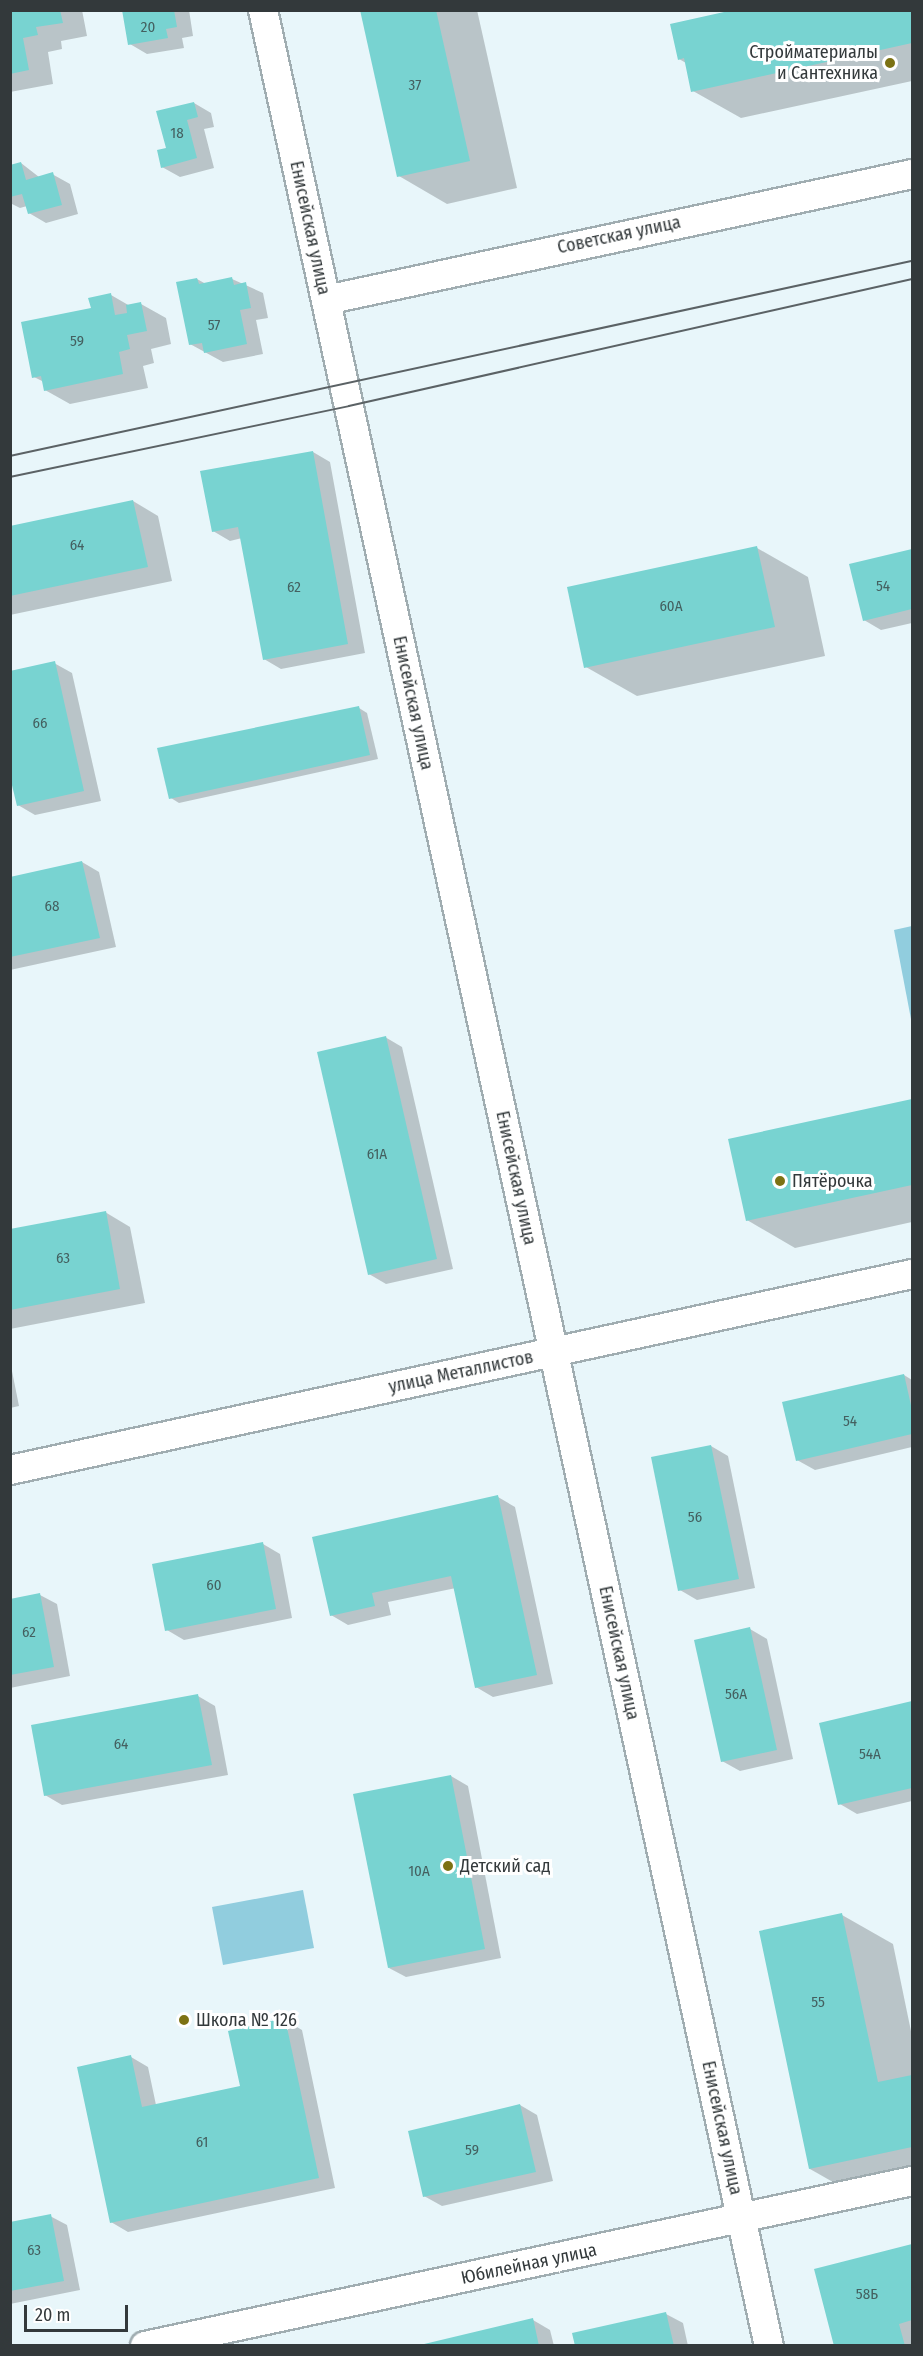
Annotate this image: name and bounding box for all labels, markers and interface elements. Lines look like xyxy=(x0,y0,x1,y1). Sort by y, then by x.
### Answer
house number: 20 xyxy=(141,19,155,37)
place label: Стройматериалы и Сантехника xyxy=(749,42,878,84)
marker: Стройматериалы и Сантехника xyxy=(883,56,897,70)
house number: 37 xyxy=(409,77,421,95)
house number: 18 xyxy=(170,125,184,143)
street label: Енисейская улица xyxy=(285,159,335,297)
street label: Советская улица xyxy=(555,211,683,259)
house number: 57 xyxy=(208,317,220,335)
house number: 59 xyxy=(70,333,84,351)
house number: 64 xyxy=(70,537,84,555)
house number: 54 xyxy=(876,578,890,596)
house number: 62 xyxy=(287,579,301,597)
house number: 60А xyxy=(659,598,683,616)
street label: Енисейская улица xyxy=(388,634,438,772)
house number: 66 xyxy=(33,715,47,733)
house number: 68 xyxy=(45,898,59,916)
street label: Енисейская улица xyxy=(491,1109,541,1247)
house number: 61А xyxy=(367,1146,387,1164)
place label: Пятёрочка xyxy=(792,1170,872,1192)
marker: Пятёрочка xyxy=(773,1174,787,1188)
house number: 63 xyxy=(56,1250,70,1268)
street label: улица Металлистов xyxy=(387,1346,535,1398)
house number: 54 xyxy=(843,1413,857,1431)
house number: 56 xyxy=(688,1509,702,1527)
house number: 60 xyxy=(206,1577,222,1595)
street label: Енисейская улица xyxy=(594,1584,644,1722)
house number: 62 xyxy=(22,1624,36,1642)
house number: 56А xyxy=(725,1686,747,1704)
house number: 64 xyxy=(114,1736,128,1754)
house number: 54А xyxy=(859,1746,881,1764)
place label: Детский сад xyxy=(460,1855,550,1877)
marker: Детский сад xyxy=(441,1859,455,1873)
house number: 10А xyxy=(408,1863,430,1881)
house number: 55 xyxy=(811,1994,825,2012)
place label: Школа № 126 xyxy=(196,2009,297,2031)
marker: Школа № 126 xyxy=(177,2013,191,2027)
street label: Енисейская улица xyxy=(697,2059,747,2197)
house number: 61 xyxy=(196,2134,208,2152)
house number: 59 xyxy=(465,2142,479,2160)
street label: Юбилейная улица xyxy=(459,2239,599,2289)
house number: 63 xyxy=(27,2242,41,2260)
house number: 58Б xyxy=(856,2286,878,2304)
scale bar xyxy=(27,2293,130,2331)
text: 20 m xyxy=(35,2304,70,2326)

